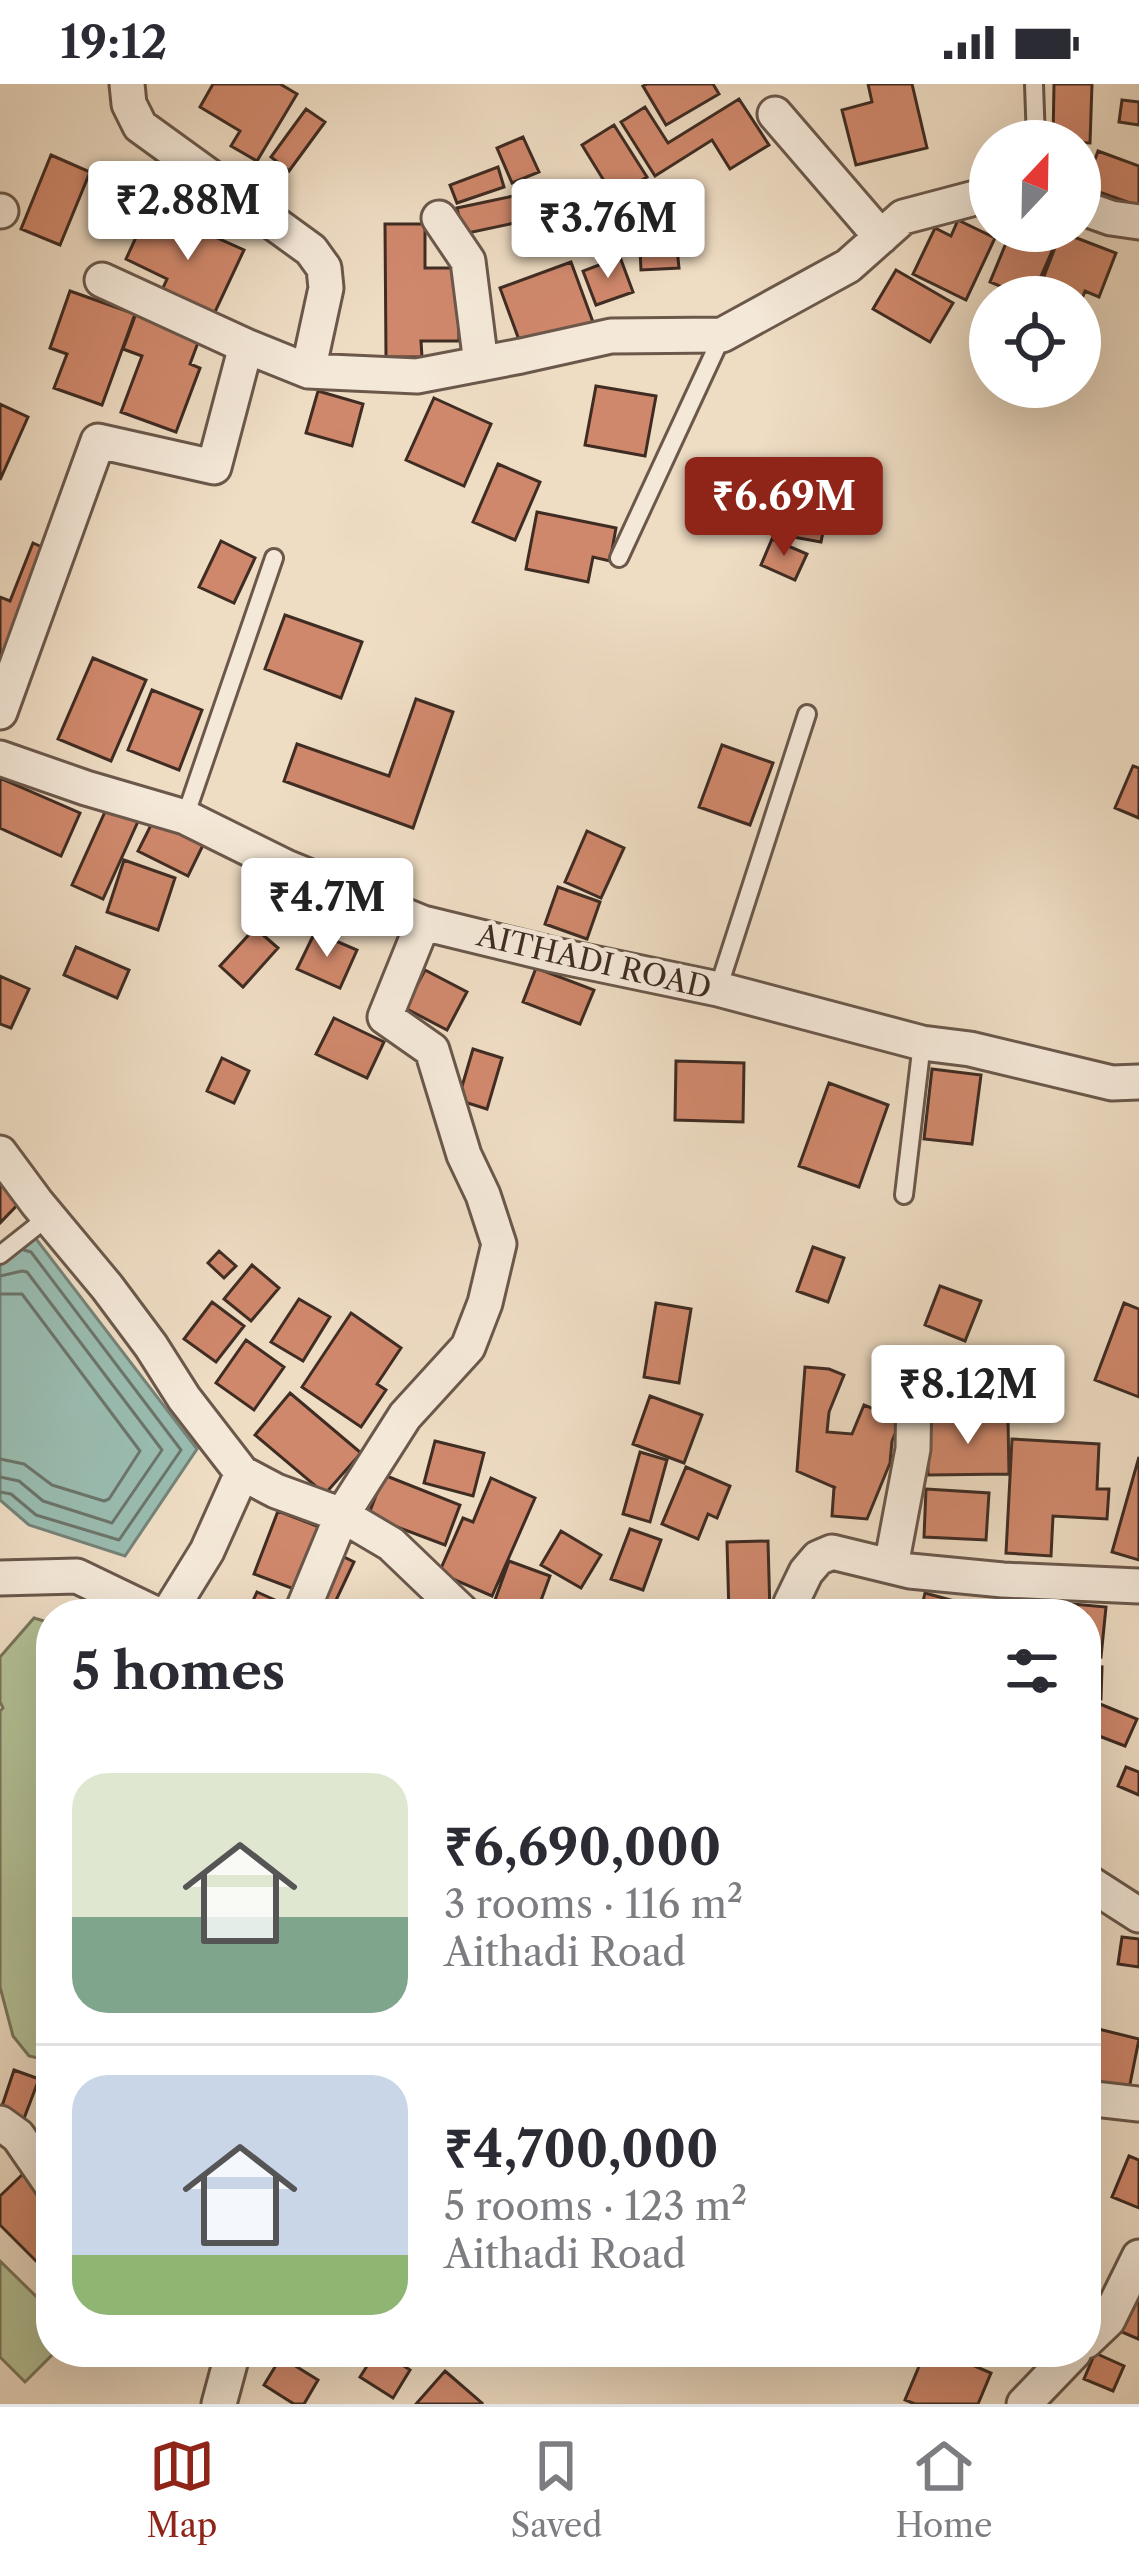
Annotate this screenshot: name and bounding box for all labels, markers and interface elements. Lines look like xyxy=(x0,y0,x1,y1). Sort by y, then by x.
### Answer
text: 19:12 xyxy=(60,14,167,70)
north arrow xyxy=(969,120,1101,252)
map controls xyxy=(969,120,1101,408)
pin: ₹2.88M xyxy=(90,161,286,263)
text: ₹2.88M xyxy=(115,176,261,224)
pin: ₹3.76M xyxy=(510,179,706,281)
text: ₹3.76M xyxy=(539,194,677,242)
button: locate xyxy=(969,276,1101,408)
pin: ₹6.69M xyxy=(686,457,882,559)
text: ₹6.69M xyxy=(712,472,856,520)
pin: ₹4.7M xyxy=(243,858,411,960)
text: ₹4.7M xyxy=(268,873,386,921)
street label: AITHADI ROAD xyxy=(472,916,715,1006)
pin: ₹8.12M xyxy=(870,1345,1066,1447)
text: ₹8.12M xyxy=(898,1360,1038,1408)
icon: filters xyxy=(999,1638,1065,1704)
text: 5 homes xyxy=(72,1640,285,1702)
text: ₹6,690,000 xyxy=(444,1816,721,1878)
icon: home xyxy=(168,1821,312,1965)
text: 3 rooms · 116 m² xyxy=(444,1880,743,1928)
text: Aithadi Road xyxy=(444,1928,686,1976)
text: ₹4,700,000 xyxy=(444,2118,719,2180)
icon: home xyxy=(168,2123,312,2267)
text: 5 rooms · 123 m² xyxy=(444,2182,747,2230)
text: Aithadi Road xyxy=(444,2230,686,2278)
tab: Map xyxy=(147,2433,217,2546)
tab: Saved xyxy=(511,2433,602,2546)
tab: Home xyxy=(895,2433,992,2546)

